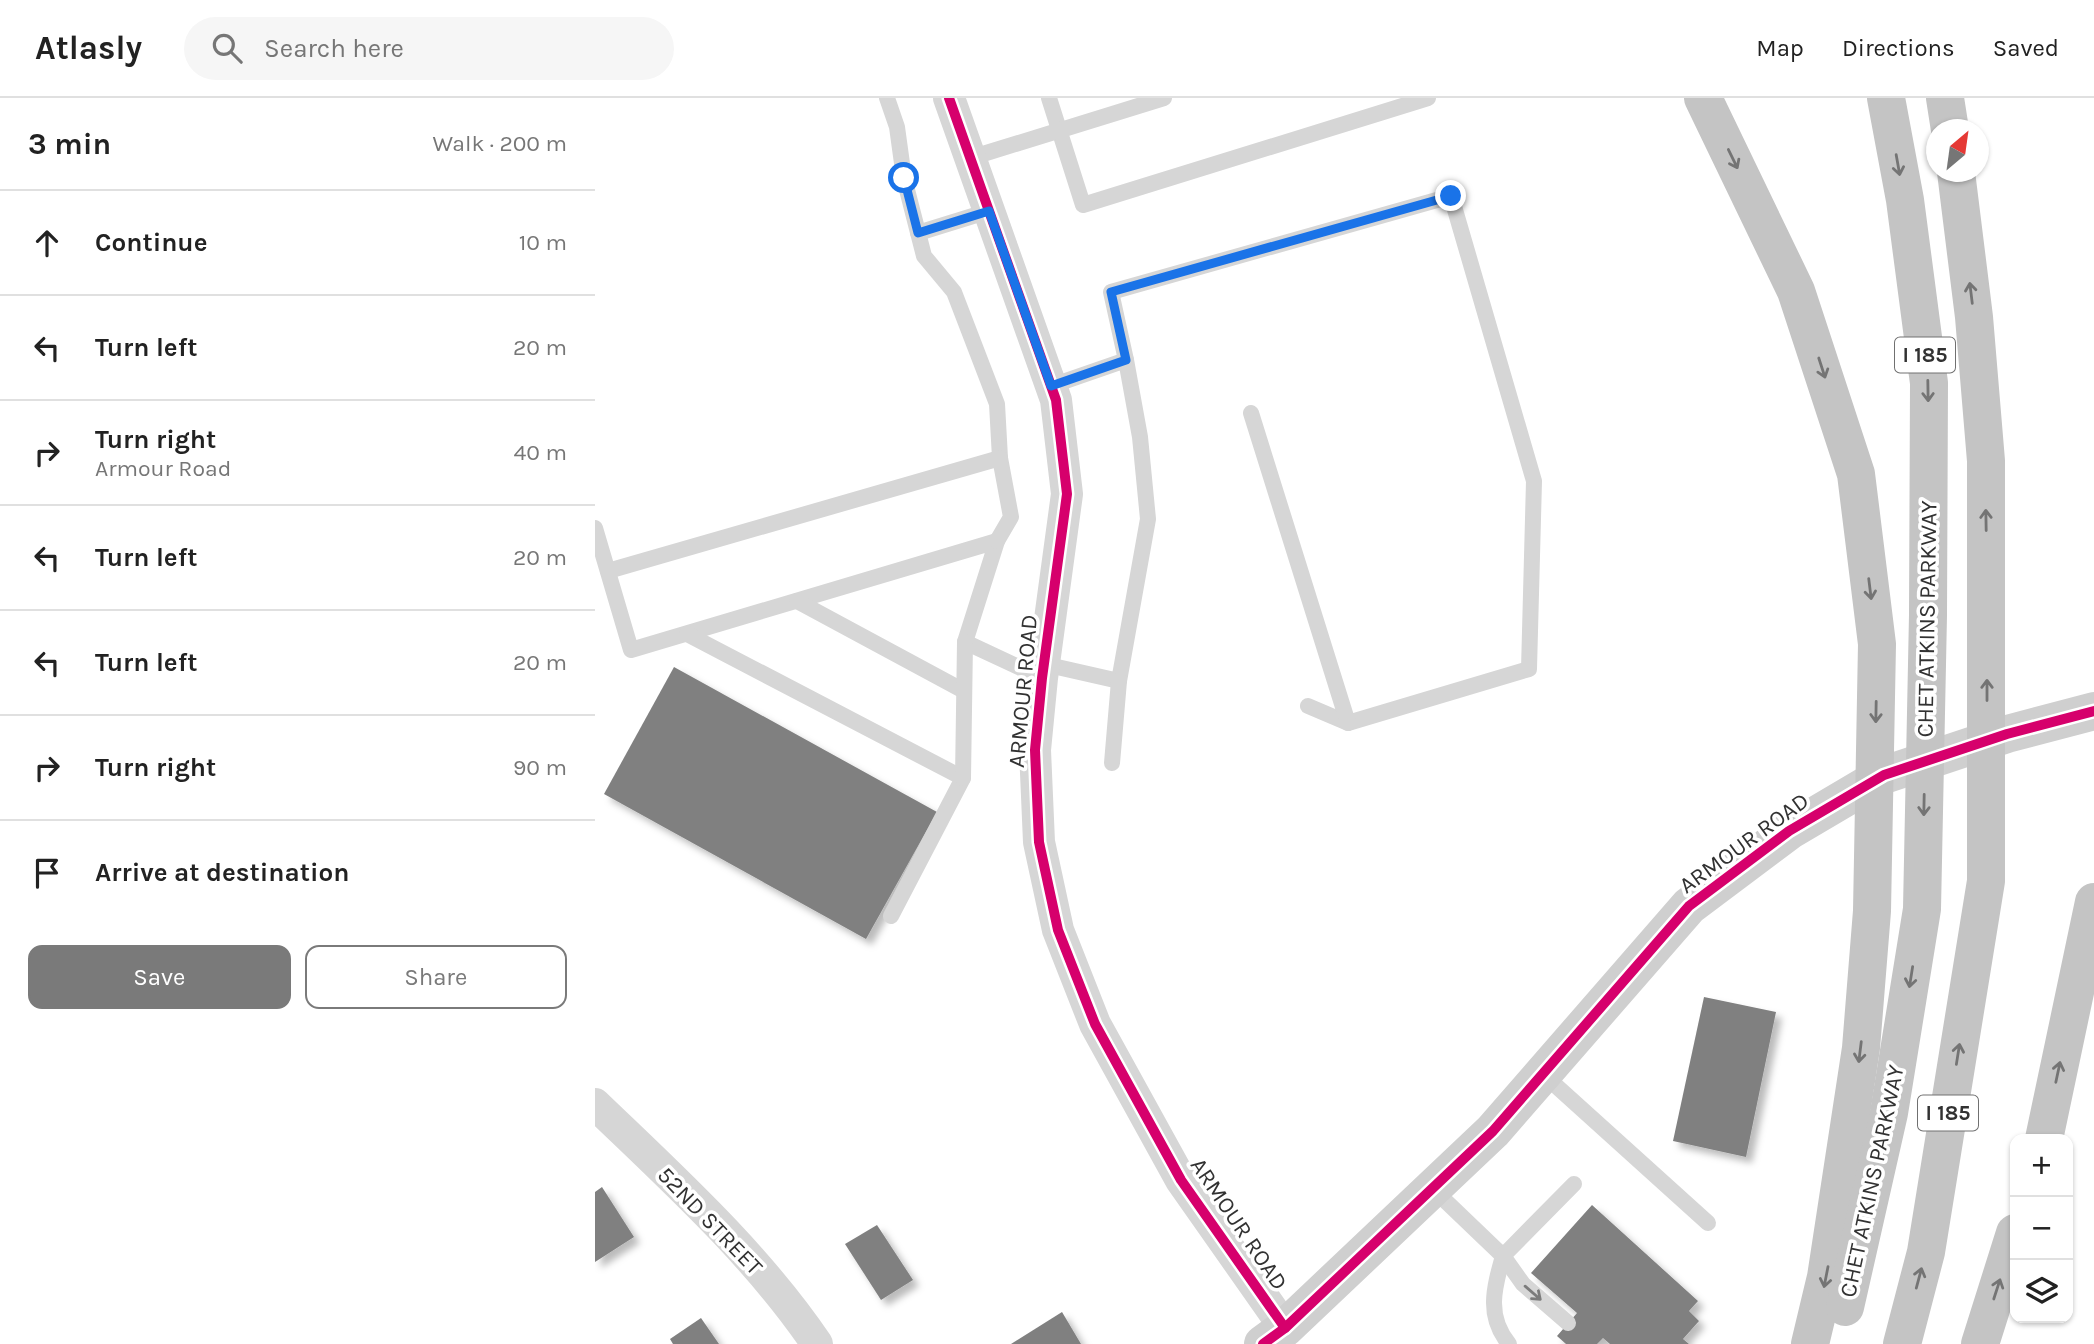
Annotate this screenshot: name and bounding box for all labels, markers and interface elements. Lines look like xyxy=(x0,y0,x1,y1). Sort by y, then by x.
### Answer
search box xyxy=(184,17,674,80)
text: Atlasly xyxy=(35,29,142,67)
icon: search xyxy=(208,29,246,67)
text: Search here xyxy=(264,33,404,64)
text: Map xyxy=(1756,34,1804,62)
text: Directions xyxy=(1842,34,1955,62)
text: Saved xyxy=(1993,34,2059,62)
north arrow xyxy=(1926,119,1989,182)
text: 3 min xyxy=(28,126,111,162)
text: Walk · 200 m xyxy=(432,130,567,157)
one-way arrow xyxy=(1726,148,1740,169)
one-way arrow xyxy=(1892,153,1906,176)
route start xyxy=(888,162,919,193)
route end xyxy=(1435,180,1466,211)
icon: ahead xyxy=(28,224,66,262)
text: Continue xyxy=(95,227,207,258)
text: 10 m xyxy=(519,229,567,256)
one-way arrow xyxy=(1964,282,1977,305)
icon: left xyxy=(28,329,66,367)
text: Turn left xyxy=(95,332,197,363)
text: 20 m xyxy=(513,334,567,361)
road number: I 185 xyxy=(1895,338,1955,372)
one-way arrow xyxy=(1816,357,1829,379)
one-way arrow xyxy=(1921,379,1935,402)
text: Turn right xyxy=(95,424,216,455)
icon: right xyxy=(28,434,66,472)
text: 40 m xyxy=(514,439,567,466)
text: Armour Road xyxy=(95,455,231,482)
street label: CHET ATKINS PARKWAY xyxy=(1911,500,1943,738)
one-way arrow xyxy=(1979,509,1993,532)
icon: left xyxy=(28,539,66,577)
text: Turn left xyxy=(95,542,197,573)
text: 20 m xyxy=(513,544,567,571)
one-way arrow xyxy=(1864,578,1877,600)
street label: ARMOUR ROAD xyxy=(1003,613,1043,769)
icon: left xyxy=(28,644,66,682)
text: Turn left xyxy=(95,647,197,678)
text: 20 m xyxy=(513,649,567,676)
one-way arrow xyxy=(1980,679,1994,702)
one-way arrow xyxy=(1869,700,1883,723)
icon: right xyxy=(28,749,66,787)
text: Turn right xyxy=(95,752,216,783)
text: 90 m xyxy=(513,754,567,781)
street label: ARMOUR ROAD xyxy=(1674,787,1814,899)
one-way arrow xyxy=(1917,794,1931,817)
icon: arrive xyxy=(28,854,66,892)
text: Arrive at destination xyxy=(95,857,349,888)
button: Save xyxy=(28,945,291,1009)
button: Share xyxy=(305,945,567,1009)
one-way arrow xyxy=(1904,965,1917,988)
one-way arrow xyxy=(1853,1040,1866,1063)
one-way arrow xyxy=(1952,1043,1965,1066)
one-way arrow xyxy=(2052,1061,2066,1084)
street label: CHET ATKINS PARKWAY xyxy=(1834,1062,1910,1300)
road number: I 185 xyxy=(1918,1096,1978,1130)
map controls xyxy=(2010,1134,2073,1323)
button: + xyxy=(2010,1134,2073,1197)
street label: ARMOUR ROAD xyxy=(1185,1153,1293,1295)
street label: 52ND STREET xyxy=(652,1161,769,1281)
button: − xyxy=(2010,1197,2073,1260)
button: layers xyxy=(2010,1260,2073,1323)
one-way arrow xyxy=(1818,1265,1832,1288)
one-way arrow xyxy=(1913,1267,1926,1290)
one-way arrow xyxy=(1992,1278,2005,1300)
one-way arrow xyxy=(1523,1285,1541,1301)

